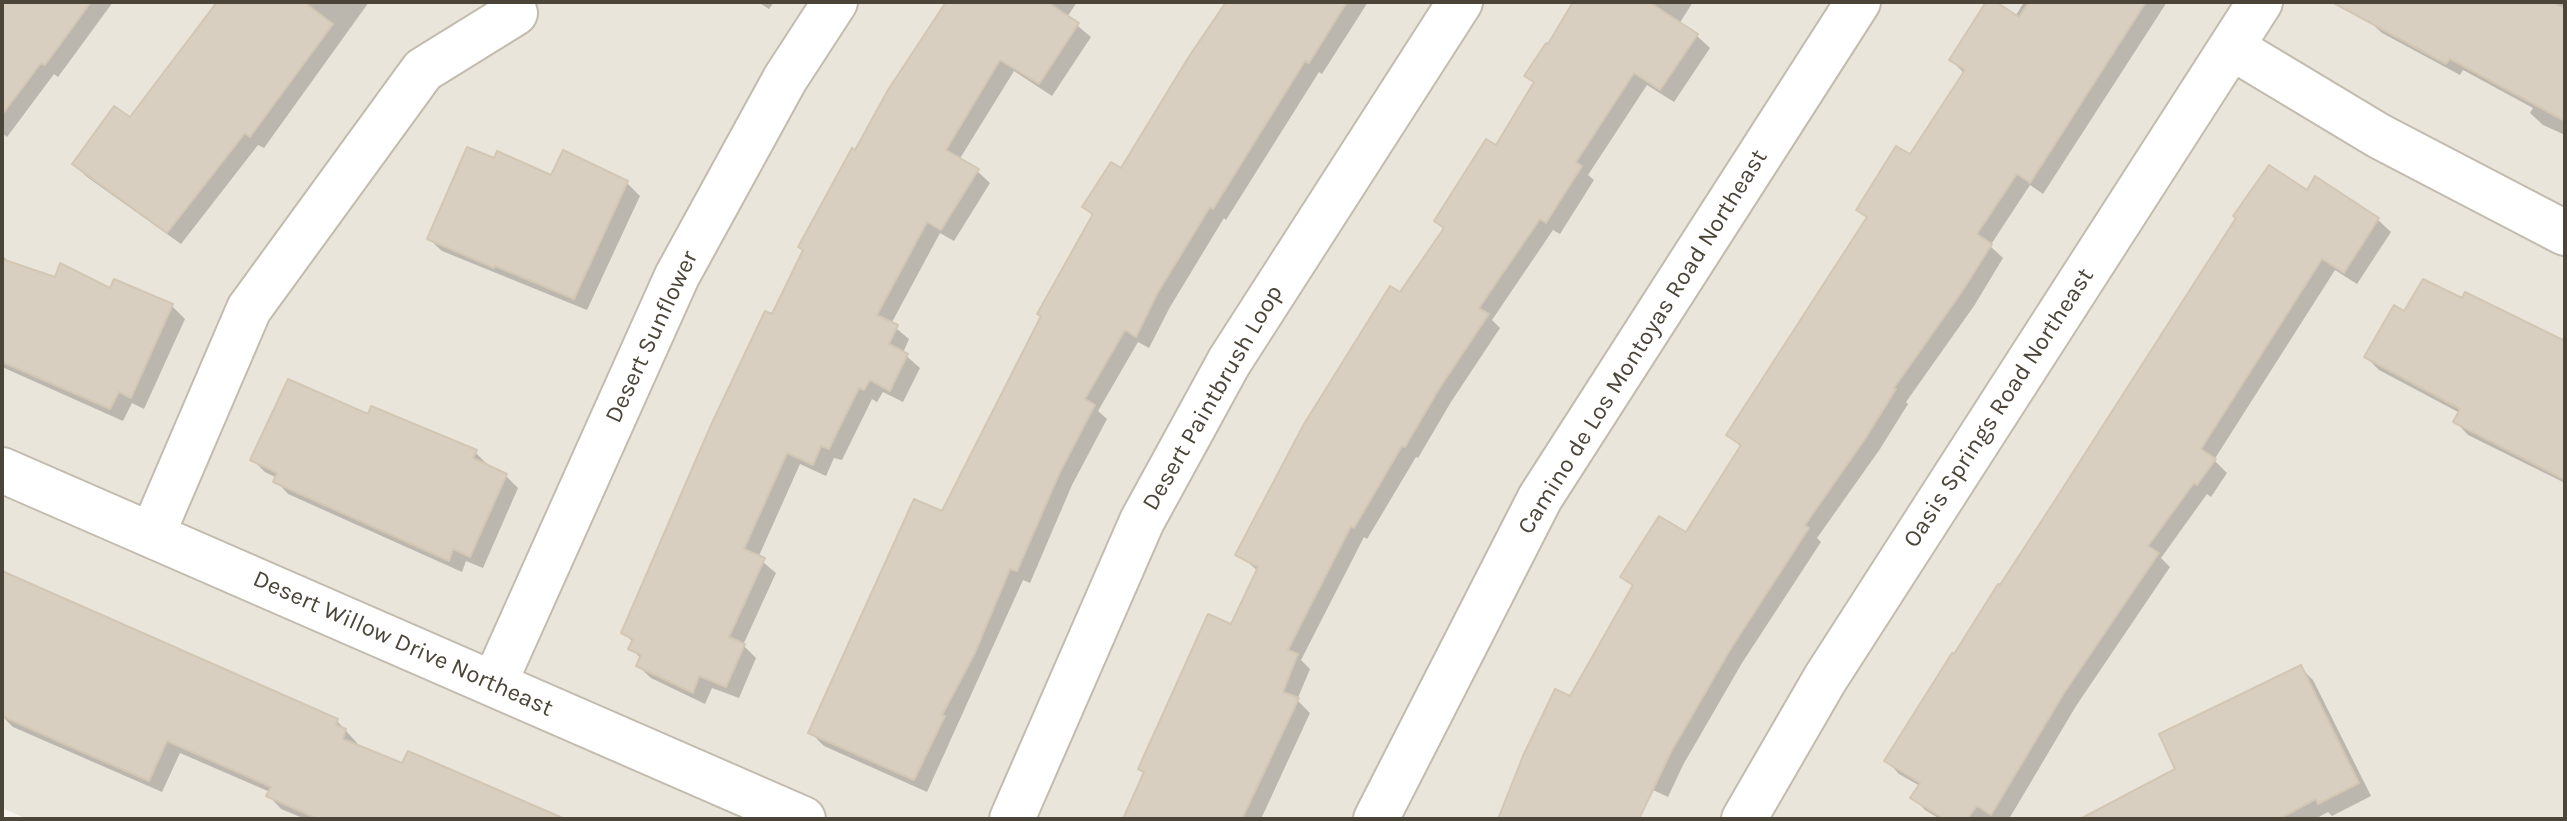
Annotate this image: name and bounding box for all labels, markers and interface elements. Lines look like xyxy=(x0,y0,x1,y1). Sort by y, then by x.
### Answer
street label: Camino de Los Montoyas Road Northeast xyxy=(1512,144,1774,540)
street label: Desert Sunflower xyxy=(600,246,704,428)
street label: Oasis Springs Road Northeast xyxy=(1898,263,2100,553)
street label: Desert Paintbrush Loop xyxy=(1137,280,1289,516)
street label: Desert Willow Drive Northeast xyxy=(249,565,557,723)

